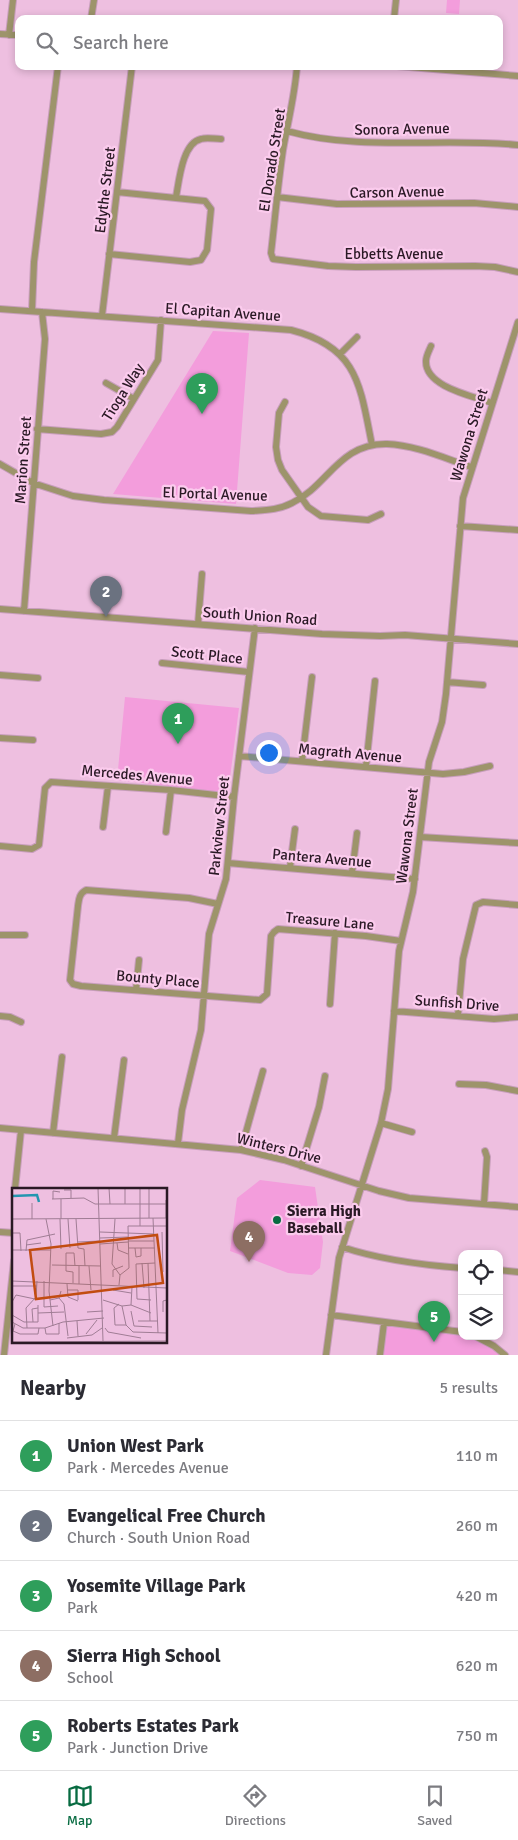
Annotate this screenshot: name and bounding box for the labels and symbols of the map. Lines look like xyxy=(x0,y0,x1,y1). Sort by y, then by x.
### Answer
street label: El Dorado Street xyxy=(255,107,289,213)
street label: Sonora Avenue xyxy=(354,119,450,139)
street label: Edythe Street xyxy=(91,146,119,234)
street label: Carson Avenue xyxy=(349,182,445,202)
street label: Ebbetts Avenue xyxy=(344,245,444,263)
street label: El Capitan Avenue xyxy=(165,299,281,325)
street label: Tioga Way xyxy=(98,360,148,424)
pin: 3 xyxy=(186,373,218,414)
street label: Wawona Street xyxy=(446,386,492,484)
street label: Marion Street xyxy=(11,416,35,504)
street label: El Portal Avenue xyxy=(162,483,268,505)
pin: 2 xyxy=(90,576,122,617)
street label: South Union Road xyxy=(202,603,318,629)
street label: Scott Place xyxy=(170,642,244,668)
pin: 1 xyxy=(162,703,194,744)
street label: Magrath Avenue xyxy=(297,739,403,767)
your location xyxy=(256,740,282,766)
street label: Mercedes Avenue xyxy=(81,761,193,789)
street label: Parkview Street xyxy=(205,775,233,877)
street label: Wawona Street xyxy=(392,787,422,885)
street label: Pantera Avenue xyxy=(271,845,373,871)
street label: Treasure Lane xyxy=(285,908,375,934)
street label: Bounty Place xyxy=(115,966,201,992)
street label: Sunfish Drive xyxy=(414,991,500,1015)
street label: Winters Drive xyxy=(235,1129,323,1167)
inset map xyxy=(12,1188,168,1342)
place label: Sierra High Baseball xyxy=(287,1202,361,1237)
marker: Sierra High Baseball xyxy=(271,1214,283,1226)
pin: 4 xyxy=(233,1221,265,1262)
pin: 5 xyxy=(418,1301,450,1342)

